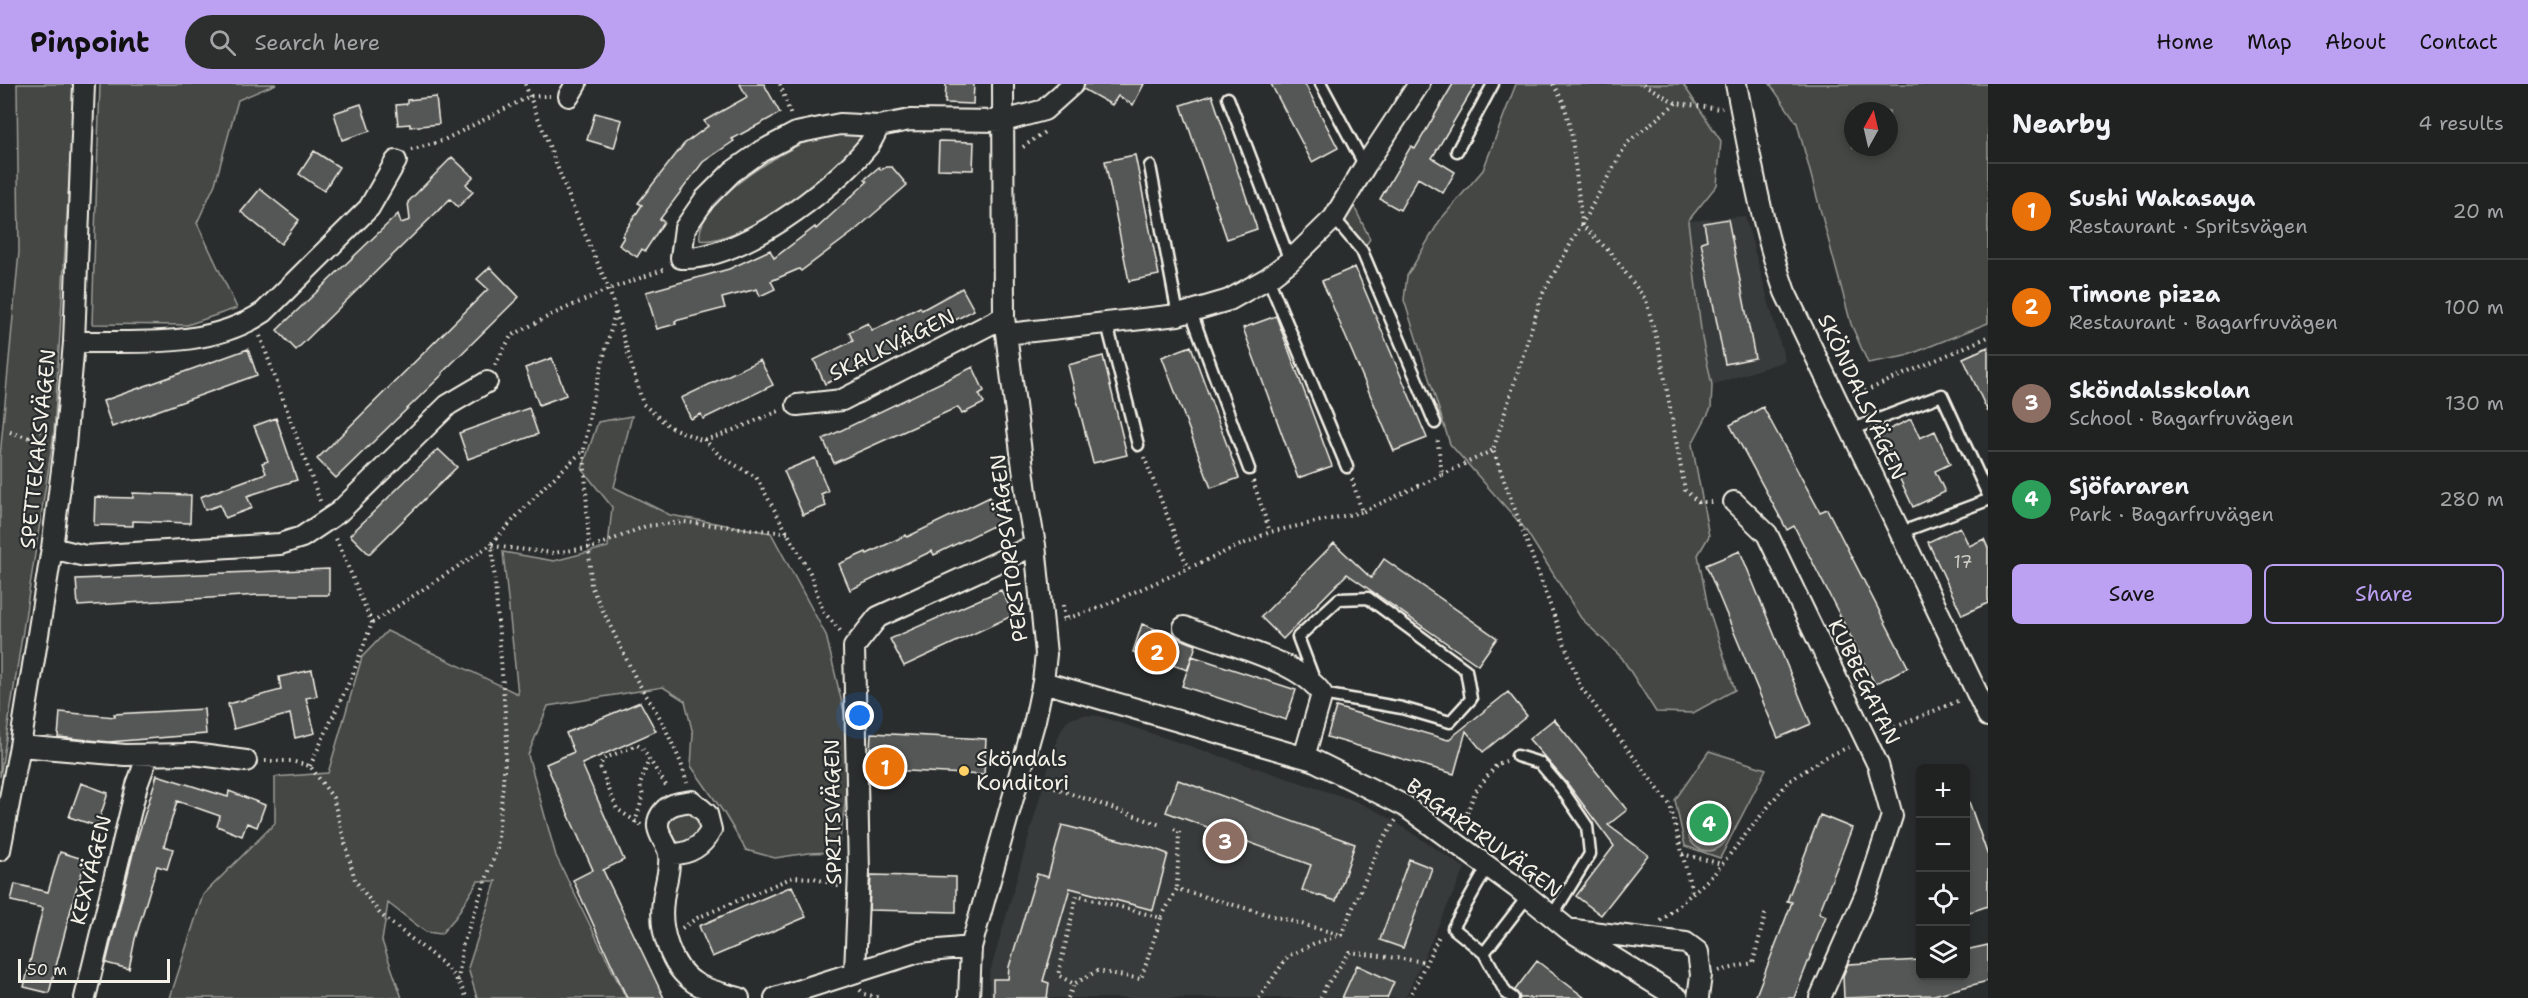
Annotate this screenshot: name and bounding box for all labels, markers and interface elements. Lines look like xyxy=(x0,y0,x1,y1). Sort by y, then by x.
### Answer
search box xyxy=(185,15,605,69)
text: Pinpoint xyxy=(30,23,149,61)
icon: search xyxy=(206,26,239,59)
text: Search here xyxy=(254,28,380,57)
text: Home xyxy=(2156,28,2214,56)
text: Map xyxy=(2247,28,2292,56)
text: About xyxy=(2325,28,2386,56)
text: Contact xyxy=(2419,28,2498,56)
north arrow xyxy=(1844,102,1898,156)
text: Nearby xyxy=(2012,106,2111,141)
text: 4 results xyxy=(2418,110,2504,136)
text: Sushi Wakasaya xyxy=(2069,184,2255,213)
text: 1 xyxy=(2027,198,2036,224)
text: 20 m xyxy=(2453,198,2504,224)
text: Restaurant · Spritsvägen xyxy=(2069,213,2307,239)
text: Timone pizza xyxy=(2069,280,2220,309)
text: 2 xyxy=(2025,294,2039,320)
text: 100 m xyxy=(2444,294,2504,320)
street label: SKALKVÄGEN xyxy=(824,302,960,388)
street label: SKÖNDALSVÄGEN xyxy=(1811,309,1913,485)
text: Restaurant · Bagarfruvägen xyxy=(2069,309,2338,335)
street label: SPETTEKAKSVÄGEN xyxy=(14,348,62,550)
text: Sköndalsskolan xyxy=(2069,376,2250,405)
text: 3 xyxy=(2025,390,2039,416)
text: 130 m xyxy=(2445,390,2504,416)
text: School · Bagarfruvägen xyxy=(2069,405,2294,431)
street label: PERSTORPSVÄGEN xyxy=(984,452,1034,644)
text: Sjöfararen xyxy=(2069,472,2189,501)
text: 4 xyxy=(2025,486,2039,512)
text: 280 m xyxy=(2439,486,2504,512)
text: Park · Bagarfruvägen xyxy=(2069,501,2274,527)
house number: 17 xyxy=(1953,550,1973,574)
button: Save xyxy=(2012,564,2252,624)
button: Share xyxy=(2264,564,2504,624)
street label: KUBBEGATAN xyxy=(1821,614,1907,750)
pin: 2 xyxy=(1138,630,1176,674)
your location xyxy=(845,701,874,730)
street label: SPRITSVÄGEN xyxy=(818,739,848,885)
pin: 1 xyxy=(866,744,904,790)
place label: Sköndals Konditori xyxy=(976,745,1069,797)
marker: Sköndals Konditori xyxy=(957,764,971,778)
map controls xyxy=(1916,764,1970,980)
button: + xyxy=(1916,764,1970,818)
street label: BAGARFRUVÄGEN xyxy=(1400,772,1568,904)
pin: 4 xyxy=(1690,800,1728,846)
street label: KEXVÄGEN xyxy=(64,812,118,928)
pin: 3 xyxy=(1206,818,1244,864)
button: − xyxy=(1916,818,1970,872)
button: locate xyxy=(1916,872,1970,926)
button: layers xyxy=(1916,926,1970,980)
scale bar xyxy=(18,956,170,984)
text: 50 m xyxy=(27,959,67,980)

